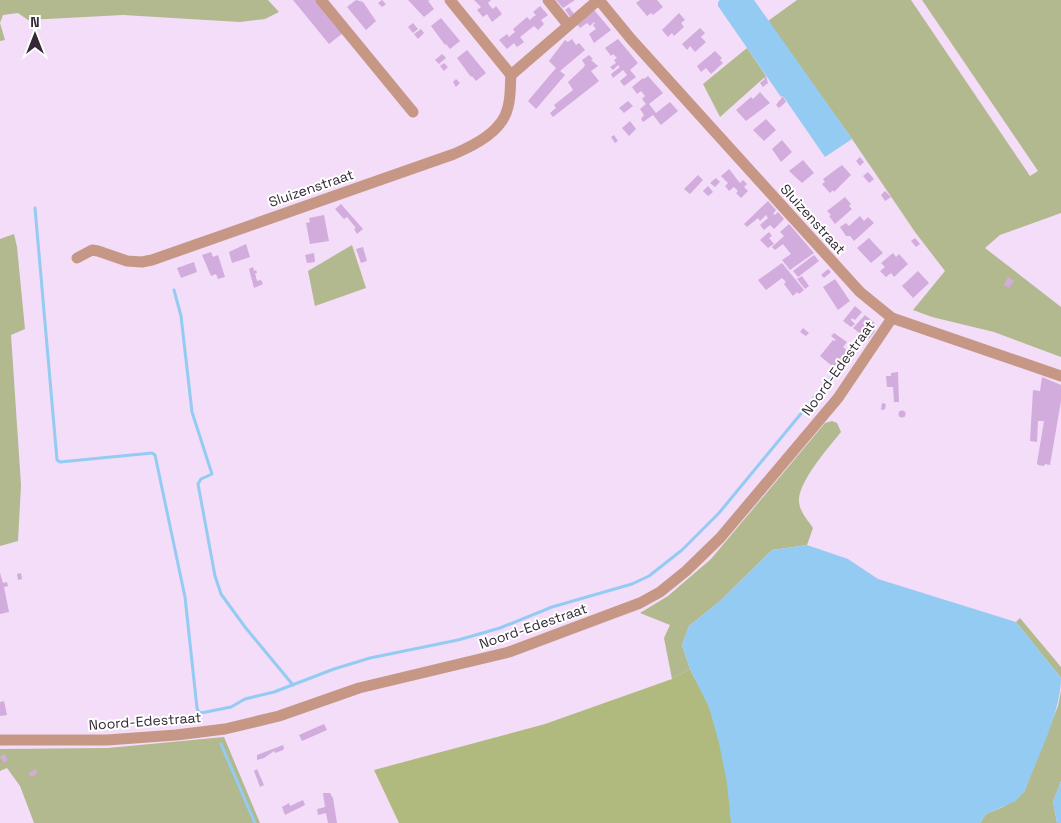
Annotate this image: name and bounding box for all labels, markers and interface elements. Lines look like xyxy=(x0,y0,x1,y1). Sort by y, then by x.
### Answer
north arrow xyxy=(10,10,60,60)
text: N xyxy=(30,13,40,31)
street label: Sluizenstraat xyxy=(266,165,356,211)
street label: Sluizenstraat xyxy=(777,180,849,258)
street label: Noord-Edestraat xyxy=(798,317,878,419)
street label: Noord-Edestraat xyxy=(477,599,589,653)
street label: Noord-Edestraat xyxy=(88,708,202,734)

